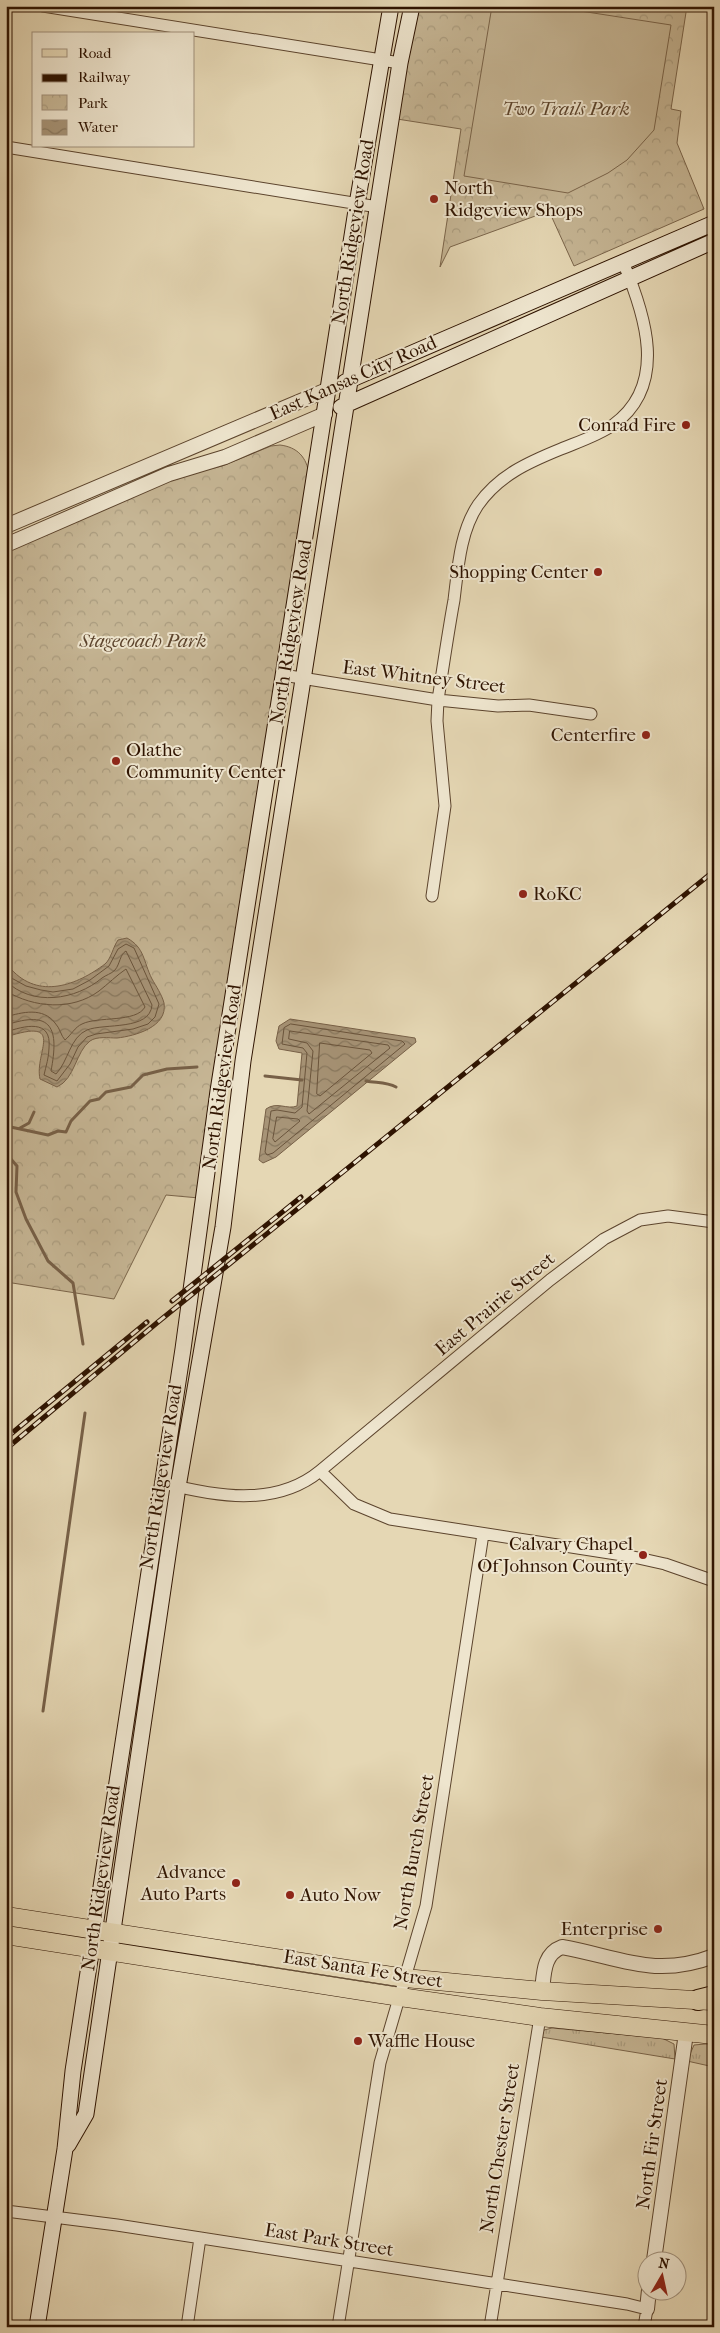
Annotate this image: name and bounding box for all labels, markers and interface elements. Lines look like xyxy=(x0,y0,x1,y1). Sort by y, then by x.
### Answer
legend xyxy=(32,32,195,148)
text: Road xyxy=(78,44,112,62)
text: Railway xyxy=(78,68,131,86)
text: Park xyxy=(78,94,108,112)
park label: Two Trails Park xyxy=(502,98,630,120)
text: Water xyxy=(77,118,118,136)
street label: North Ridgeview Road xyxy=(328,137,379,326)
place label: North Ridgeview Shops xyxy=(444,177,583,221)
marker: North Ridgeview Shops xyxy=(428,193,440,205)
street label: East Kansas City Road xyxy=(266,331,440,425)
place label: Conrad Fire xyxy=(578,414,676,436)
marker: Conrad Fire xyxy=(680,419,692,431)
street label: North Ridgeview Road xyxy=(266,537,317,726)
place label: Shopping Center xyxy=(449,561,589,583)
marker: Shopping Center xyxy=(592,566,604,578)
park label: Stagecoach Park xyxy=(79,630,206,652)
street label: East Whitney Street xyxy=(341,656,507,698)
place label: Centerfire xyxy=(551,724,636,746)
marker: Centerfire xyxy=(640,729,652,741)
place label: Olathe Community Center xyxy=(126,739,286,783)
marker: Olathe Community Center xyxy=(110,755,122,767)
place label: RoKC xyxy=(533,883,582,905)
marker: RoKC xyxy=(517,888,529,900)
street label: North Ridgeview Road xyxy=(198,982,246,1171)
street label: East Prairie Street xyxy=(431,1247,559,1360)
street label: North Ridgeview Road xyxy=(136,1382,187,1571)
place label: Calvary Chapel Of Johnson County xyxy=(477,1533,634,1577)
marker: Calvary Chapel Of Johnson County xyxy=(637,1549,649,1561)
street label: North Burch Street xyxy=(389,1772,439,1932)
street label: North Ridgeview Road xyxy=(77,1783,125,1972)
place label: Advance Auto Parts xyxy=(140,1861,226,1905)
marker: Advance Auto Parts xyxy=(230,1877,242,1889)
place label: Auto Now xyxy=(299,1884,382,1906)
marker: Auto Now xyxy=(284,1889,296,1901)
place label: Enterprise xyxy=(560,1918,648,1940)
marker: Enterprise xyxy=(652,1923,664,1935)
street label: East Santa Fe Street xyxy=(282,1946,444,1992)
place label: Waffle House xyxy=(367,2030,475,2052)
marker: Waffle House xyxy=(352,2035,364,2047)
street label: North Chester Street xyxy=(476,2061,524,2234)
street label: North Fir Street xyxy=(632,2077,672,2211)
street label: East Park Street xyxy=(263,2219,395,2261)
north arrow xyxy=(638,2250,688,2300)
text: N xyxy=(657,2254,671,2273)

